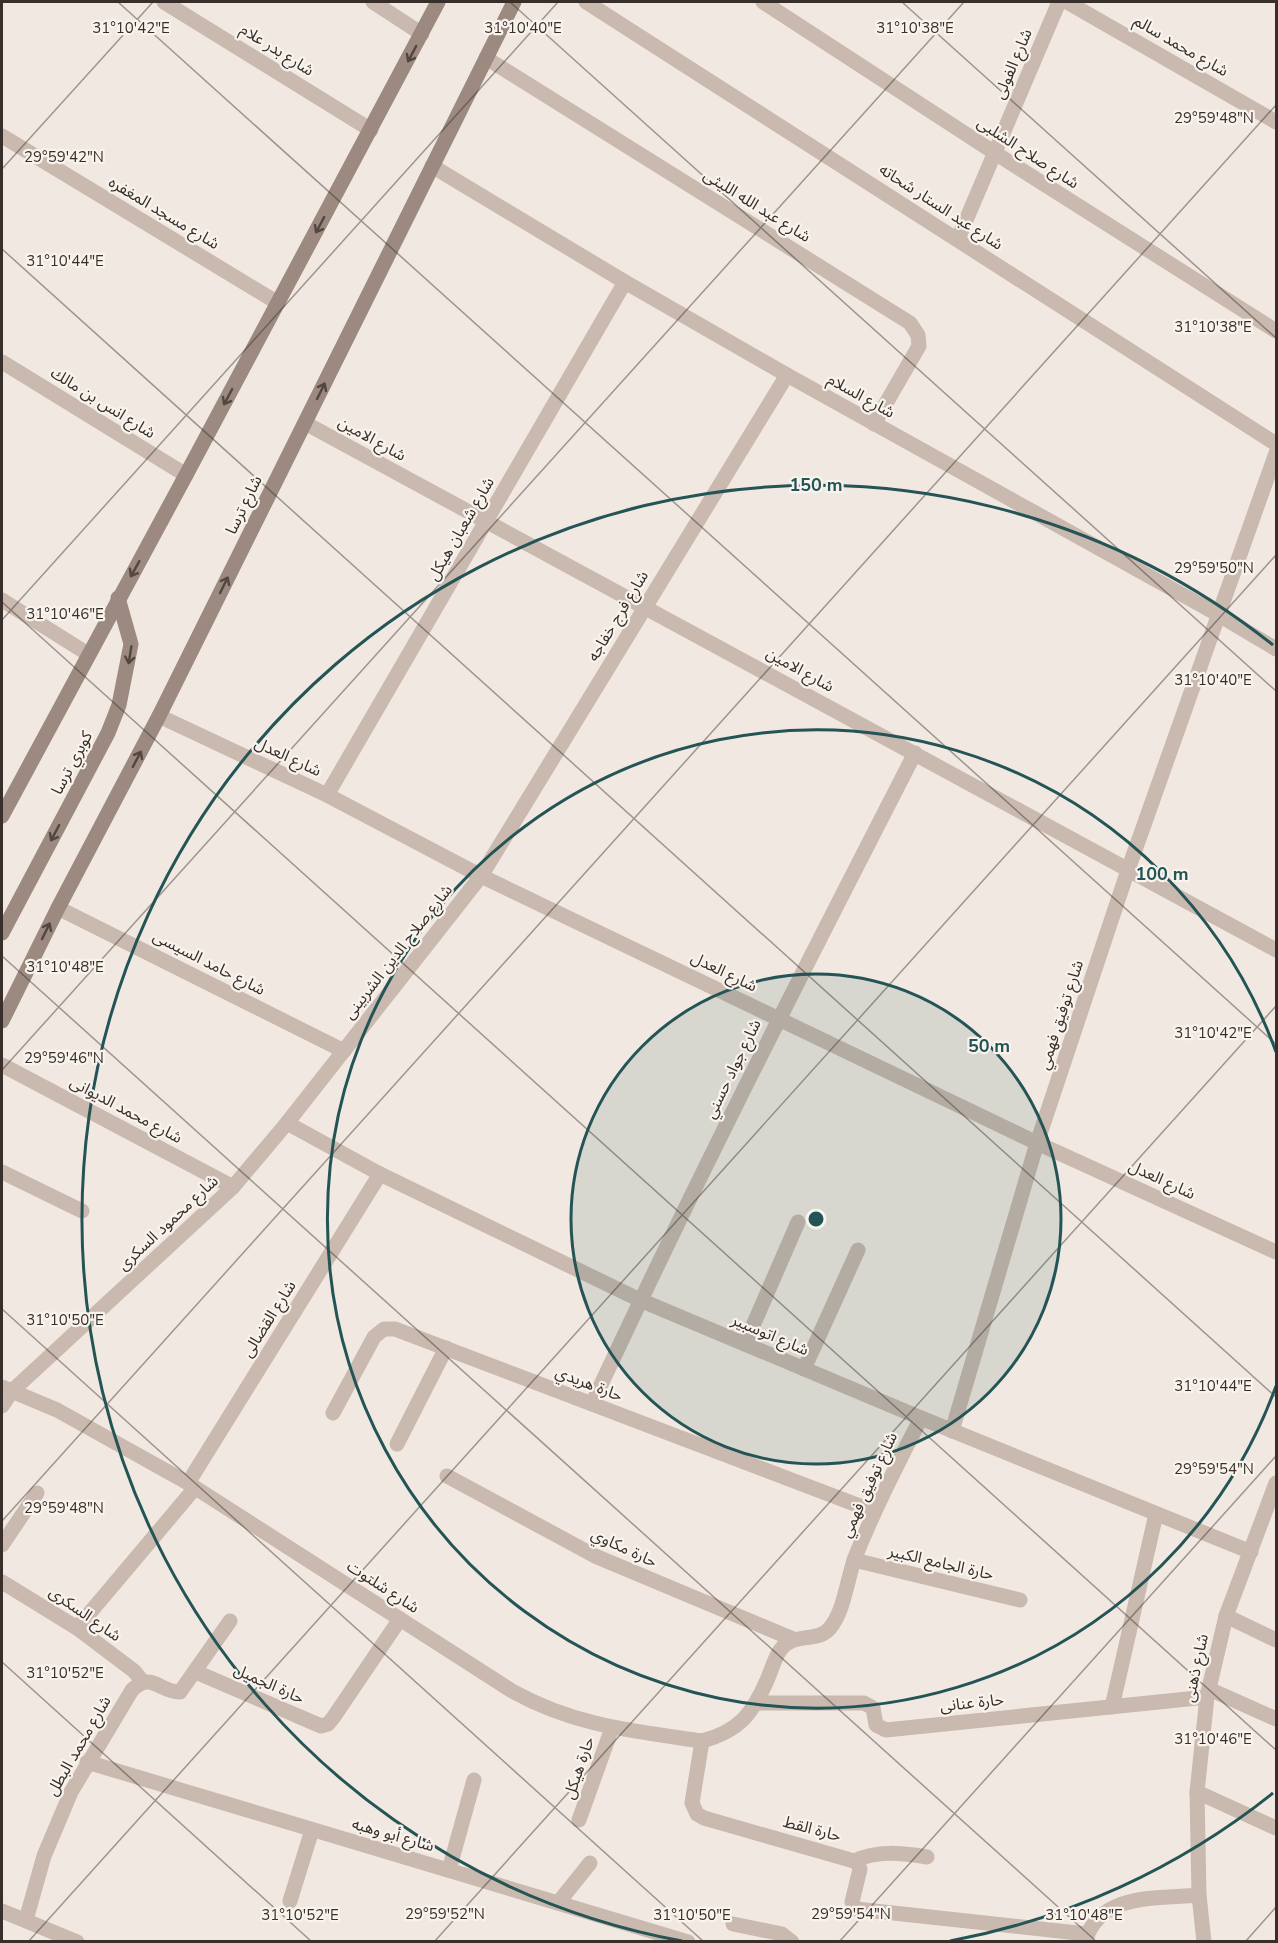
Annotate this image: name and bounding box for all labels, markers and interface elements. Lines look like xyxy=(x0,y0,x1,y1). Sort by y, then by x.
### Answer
street label: شارع محمد سالم xyxy=(1129,10,1232,83)
text: 31°10'42"E xyxy=(92,18,170,38)
text: 31°10'40"E xyxy=(484,18,562,38)
text: 31°10'38"E xyxy=(876,18,954,38)
street label: شارع بدر علام xyxy=(235,19,318,82)
street label: شارع الفولى xyxy=(988,25,1039,103)
one-way arrow xyxy=(406,44,417,62)
text: 29°59'48"N xyxy=(1174,108,1254,128)
street label: شارع صلاح الشلبى xyxy=(972,112,1083,195)
text: 29°59'42"N xyxy=(24,147,104,167)
street label: شارع عبد الستار شحاته xyxy=(874,159,1007,256)
street label: شارع عبد الله الليثى xyxy=(699,164,815,249)
street label: شارع مسجد المغفره xyxy=(104,171,224,256)
one-way arrow xyxy=(314,216,325,234)
text: 31°10'44"E xyxy=(26,251,104,271)
text: 31°10'38"E xyxy=(1174,317,1252,337)
street label: شارع انس بن مالك xyxy=(46,362,160,445)
street label: شارع السلام xyxy=(823,368,899,424)
one-way arrow xyxy=(315,383,327,401)
one-way arrow xyxy=(222,388,233,406)
street label: شارع الامين xyxy=(334,411,410,468)
street label: شارع ترسا xyxy=(220,472,269,539)
street label: شارع شعبان هيكل xyxy=(422,473,500,585)
text: 150 m xyxy=(789,473,843,497)
text: 29°59'50"N xyxy=(1174,558,1254,578)
one-way arrow xyxy=(129,560,141,577)
street label: شارع فرج خفاجه xyxy=(582,566,655,666)
one-way arrow xyxy=(219,576,231,594)
text: 31°10'46"E xyxy=(26,604,104,624)
street label: شارع الامين xyxy=(762,642,838,699)
one-way arrow xyxy=(124,644,135,664)
text: 31°10'40"E xyxy=(1174,670,1252,690)
street label: كوبري ترسا xyxy=(46,727,99,799)
street label: شارع العدل xyxy=(251,732,325,783)
one-way arrow xyxy=(132,750,143,768)
one-way arrow xyxy=(49,824,60,842)
text: 100 m xyxy=(1135,862,1189,886)
street label: شارع صلاح الدين الشربينى xyxy=(338,880,458,1025)
one-way arrow xyxy=(41,923,53,941)
street label: شارع حامد السيسى xyxy=(149,925,269,1002)
street label: شارع العدل xyxy=(687,946,761,998)
text: 31°10'48"E xyxy=(26,957,104,977)
street label: شارع توفيق فهمي xyxy=(1033,957,1090,1073)
street label: شارع جواد حسني xyxy=(699,1016,767,1123)
text: 31°10'42"E xyxy=(1174,1023,1252,1043)
text: 50 m xyxy=(968,1034,1010,1058)
text: 29°59'46"N xyxy=(24,1048,104,1068)
street label: شارع محمد الديوانى xyxy=(65,1071,186,1150)
street label: شارع العدل xyxy=(1125,1155,1199,1206)
street label: شارع محمود السكرى xyxy=(113,1170,224,1276)
centre of rings xyxy=(806,1209,826,1229)
street label: شارع القضالى xyxy=(237,1276,302,1362)
street label: شارع اتوسبير xyxy=(727,1309,812,1362)
text: 31°10'50"E xyxy=(26,1310,104,1330)
street label: حارة هريدي xyxy=(552,1361,626,1408)
text: 31°10'44"E xyxy=(1174,1376,1252,1396)
street label: شارع توفيق فهمي xyxy=(835,1429,904,1542)
text: 29°59'54"N xyxy=(1174,1459,1254,1479)
text: 29°59'48"N xyxy=(24,1498,104,1518)
street label: حارة مكاوي xyxy=(587,1523,661,1573)
street label: حارة الجامع الكبير xyxy=(885,1540,996,1587)
street label: شارع شلتوت xyxy=(342,1555,423,1619)
street label: شارع السكرى xyxy=(44,1581,126,1648)
street label: شارع ذهنى xyxy=(1178,1632,1215,1704)
street label: حارة الجميل xyxy=(230,1659,308,1709)
text: 31°10'52"E xyxy=(26,1663,104,1683)
street label: حارة عنانى xyxy=(939,1689,1005,1717)
street label: شارع محمد البطل xyxy=(41,1692,117,1801)
text: 31°10'46"E xyxy=(1174,1729,1252,1749)
street label: حارة هيكل xyxy=(558,1734,600,1802)
street label: حارة القط xyxy=(781,1811,843,1847)
street label: شارع أبو وهبه xyxy=(349,1813,437,1858)
text: 29°59'52"N xyxy=(405,1904,485,1924)
text: 29°59'54"N xyxy=(811,1904,891,1924)
text: 31°10'52"E xyxy=(261,1905,339,1925)
text: 31°10'50"E xyxy=(653,1905,731,1925)
text: 31°10'48"E xyxy=(1045,1905,1123,1925)

